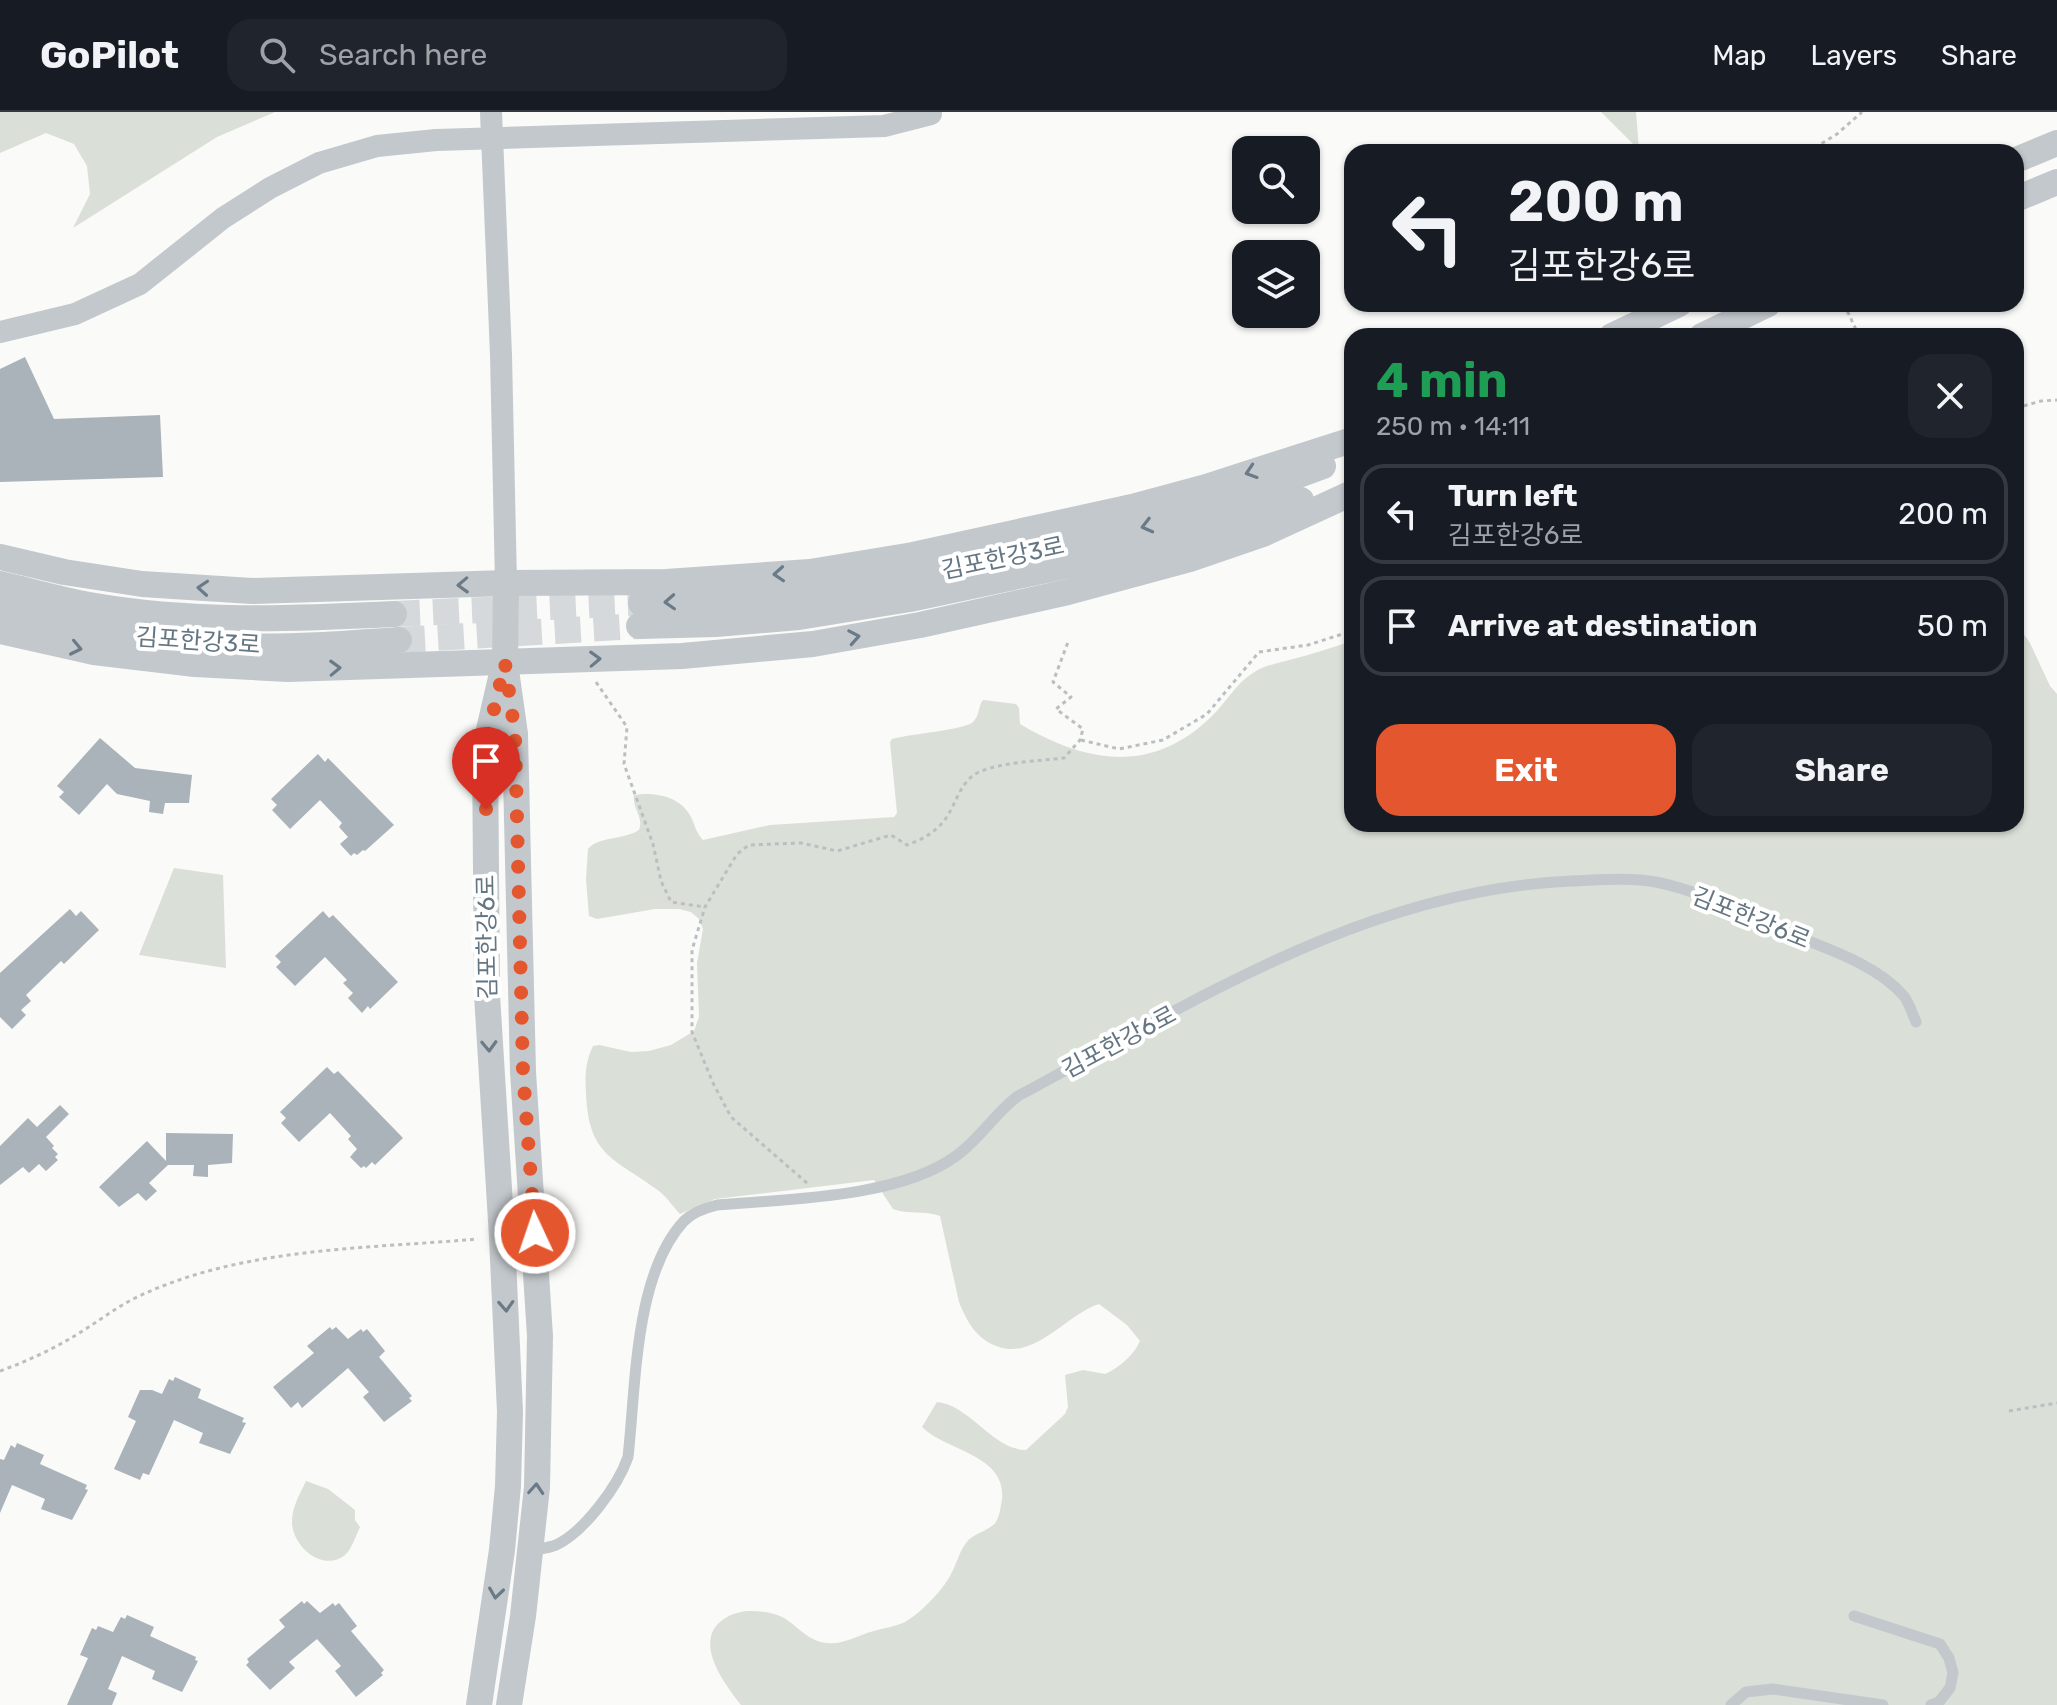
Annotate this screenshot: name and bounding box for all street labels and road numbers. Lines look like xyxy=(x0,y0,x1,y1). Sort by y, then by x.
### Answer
street label: 김포한강3로 xyxy=(939,531,1067,585)
street label: 김포한강3로 xyxy=(135,623,261,659)
street label: 김포한강6로 xyxy=(472,874,502,1000)
street label: 김포한강6로 xyxy=(1688,882,1814,954)
street label: 김포한강6로 xyxy=(1057,1000,1181,1084)

